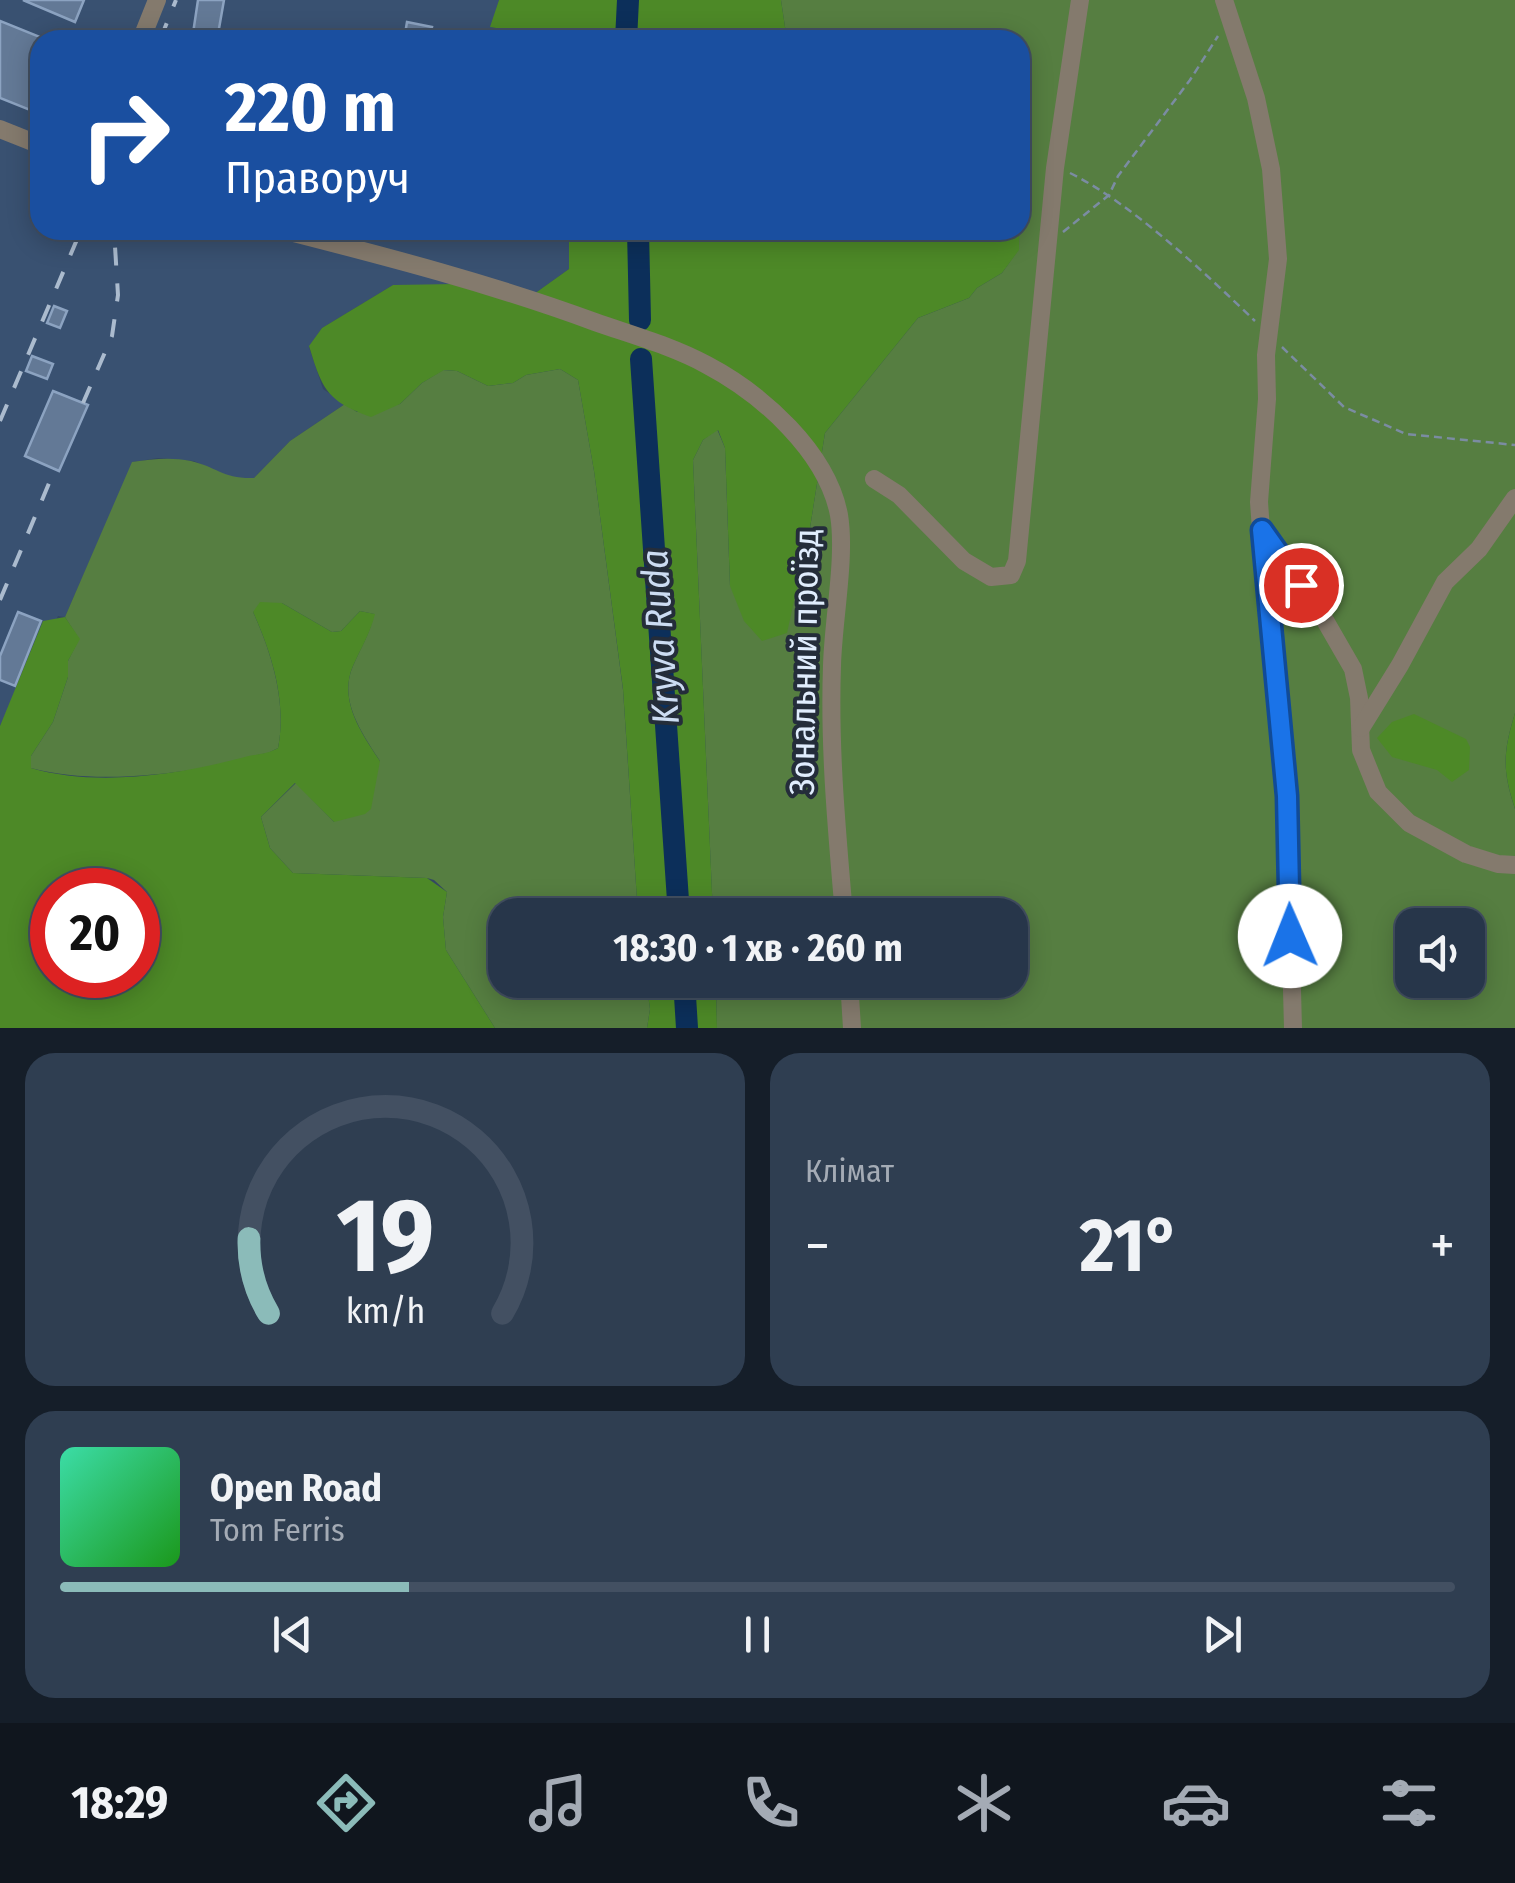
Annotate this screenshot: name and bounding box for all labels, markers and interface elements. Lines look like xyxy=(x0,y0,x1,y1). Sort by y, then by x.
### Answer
text: 220 m xyxy=(225,66,396,150)
icon: right xyxy=(60,70,190,200)
text: Праворуч xyxy=(225,151,410,205)
street label: Зональний проїзд xyxy=(781,528,827,796)
pin xyxy=(1259,543,1344,628)
water label: Kryva Ruda xyxy=(631,548,689,726)
icon: arrive xyxy=(1274,558,1329,613)
speed limit sign: 20 xyxy=(30,868,160,998)
position arrow xyxy=(1238,884,1342,988)
map controls xyxy=(1395,908,1485,998)
button: sound xyxy=(1395,908,1485,998)
text: 18:30 · 1 хв · 260 m xyxy=(613,925,903,971)
text: Клімат xyxy=(805,1152,894,1190)
text: 19 xyxy=(336,1174,434,1299)
text: 21° xyxy=(1080,1201,1180,1291)
text: − xyxy=(805,1213,830,1279)
text: + xyxy=(1430,1213,1455,1279)
text: km/h xyxy=(345,1290,425,1332)
text: Open Road xyxy=(210,1465,382,1511)
text: Tom Ferris xyxy=(210,1511,345,1549)
icon: previous xyxy=(265,1607,320,1662)
icon: pause xyxy=(730,1607,785,1662)
icon: next xyxy=(1195,1607,1250,1662)
icon: directions xyxy=(311,1768,381,1838)
icon: music xyxy=(523,1768,593,1838)
icon: phone xyxy=(736,1768,806,1838)
icon: climate xyxy=(949,1768,1019,1838)
icon: car xyxy=(1161,1768,1231,1838)
icon: filters xyxy=(1374,1768,1444,1838)
text: 18:29 xyxy=(71,1776,168,1830)

